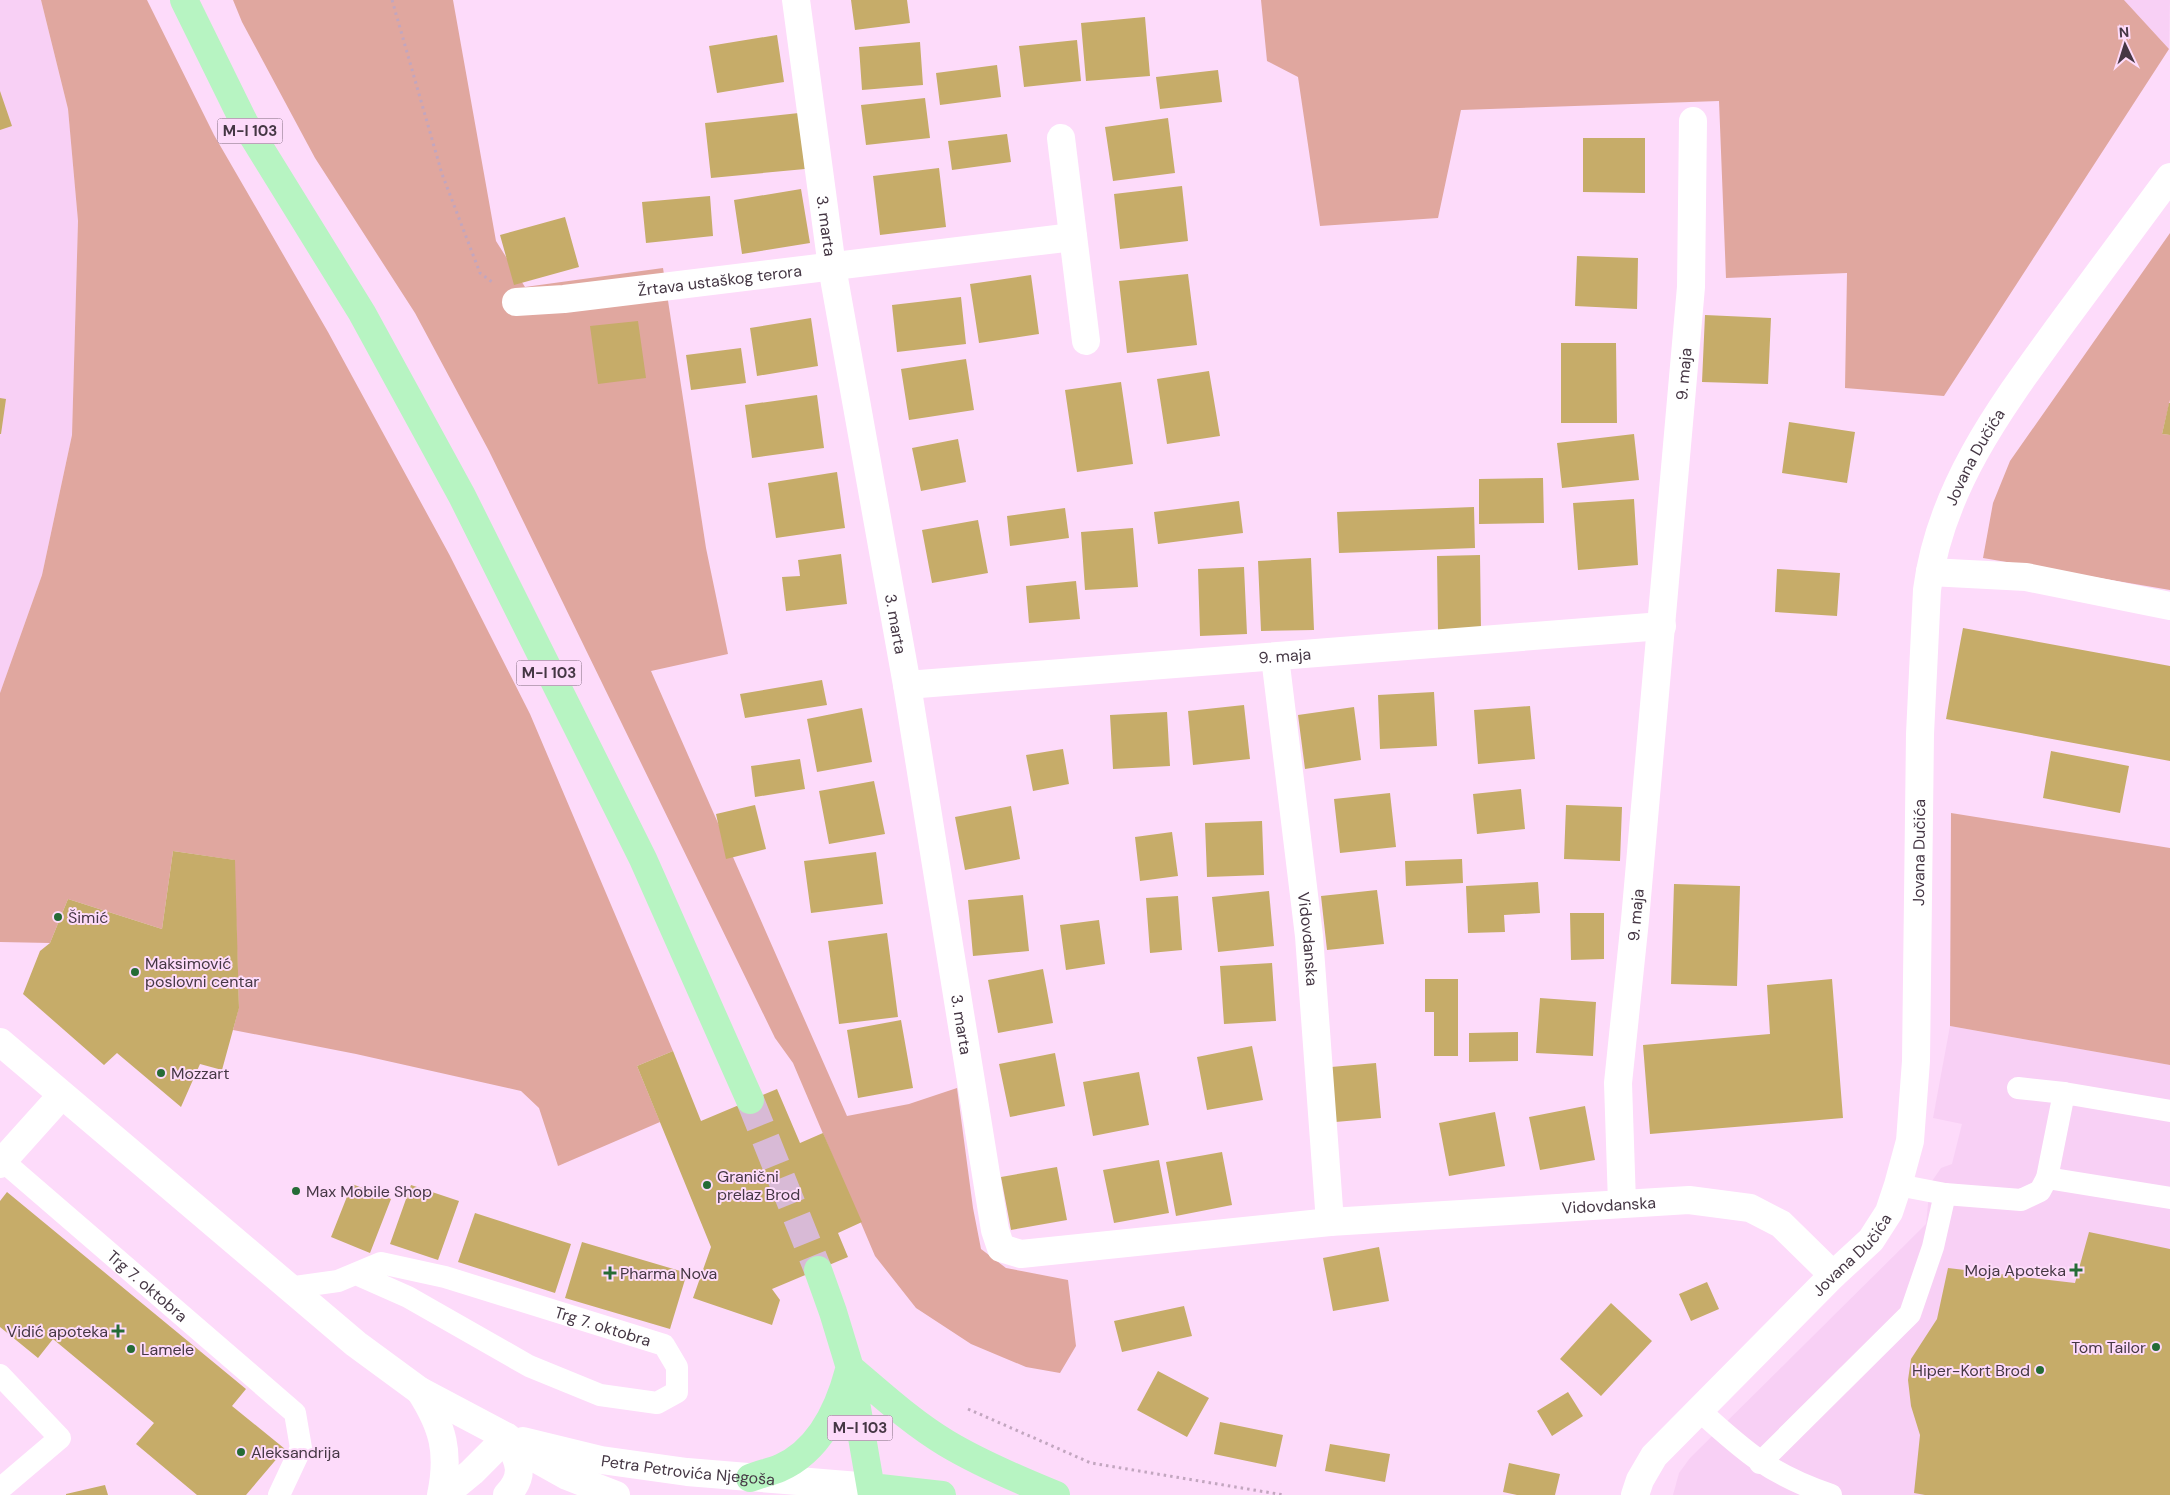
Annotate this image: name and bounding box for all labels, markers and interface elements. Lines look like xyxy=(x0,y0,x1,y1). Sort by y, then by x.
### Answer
north arrow xyxy=(2100,20,2150,70)
text: N xyxy=(2118,23,2130,41)
road number: M-I 103 xyxy=(218,118,282,144)
street label: 3. marta xyxy=(812,194,841,257)
street label: Žrtava ustaškog terora xyxy=(637,260,803,300)
street label: 9. maja xyxy=(1671,347,1696,401)
street label: Jovana Dučića xyxy=(1940,404,2009,508)
street label: 3. marta xyxy=(880,592,912,656)
street label: 9. maja xyxy=(1258,643,1312,668)
road number: M-I 103 xyxy=(516,660,582,686)
street label: Jovana Dučića xyxy=(1907,799,1930,906)
street label: 9. maja xyxy=(1622,888,1648,942)
street label: Vidovdanska xyxy=(1293,891,1323,987)
place label: Šimić xyxy=(68,907,108,928)
marker: Šimić xyxy=(52,911,64,923)
place label: Maksimović poslovni centar xyxy=(145,953,259,992)
marker: Maksimović poslovni centar xyxy=(129,966,141,978)
street label: 3. marta xyxy=(947,993,977,1056)
place label: Mozzart xyxy=(171,1063,230,1084)
marker: Mozzart xyxy=(155,1067,167,1079)
place label: Granični prelaz Brod xyxy=(717,1166,800,1205)
marker: Granični prelaz Brod xyxy=(701,1179,713,1191)
place label: Max Mobile Shop xyxy=(306,1181,432,1202)
marker: Max Mobile Shop xyxy=(290,1185,302,1197)
street label: Vidovdanska xyxy=(1561,1192,1657,1218)
street label: Jovana Dučića xyxy=(1807,1209,1896,1301)
street label: Trg 7. oktobra xyxy=(103,1245,192,1326)
place label: Moja Apoteka xyxy=(1965,1260,2066,1281)
place label: Pharma Nova xyxy=(620,1263,717,1284)
marker: Moja Apoteka xyxy=(2070,1264,2082,1276)
marker: Pharma Nova xyxy=(604,1267,616,1279)
street label: Trg 7. oktobra xyxy=(552,1301,654,1351)
place label: Vidić apoteka xyxy=(6,1321,108,1342)
marker: Vidić apoteka xyxy=(112,1325,124,1337)
place label: Tom Tailor xyxy=(2071,1337,2146,1358)
place label: Lamele xyxy=(141,1339,194,1360)
marker: Tom Tailor xyxy=(2150,1341,2162,1353)
marker: Lamele xyxy=(125,1343,137,1355)
place label: Hiper-Kort Brod xyxy=(1912,1360,2030,1381)
marker: Hiper-Kort Brod xyxy=(2034,1364,2046,1376)
road number: M-I 103 xyxy=(828,1416,892,1440)
place label: Aleksandrija xyxy=(251,1442,340,1463)
marker: Aleksandrija xyxy=(235,1446,247,1458)
street label: Petra Petrovića Njegoša xyxy=(600,1450,776,1490)

